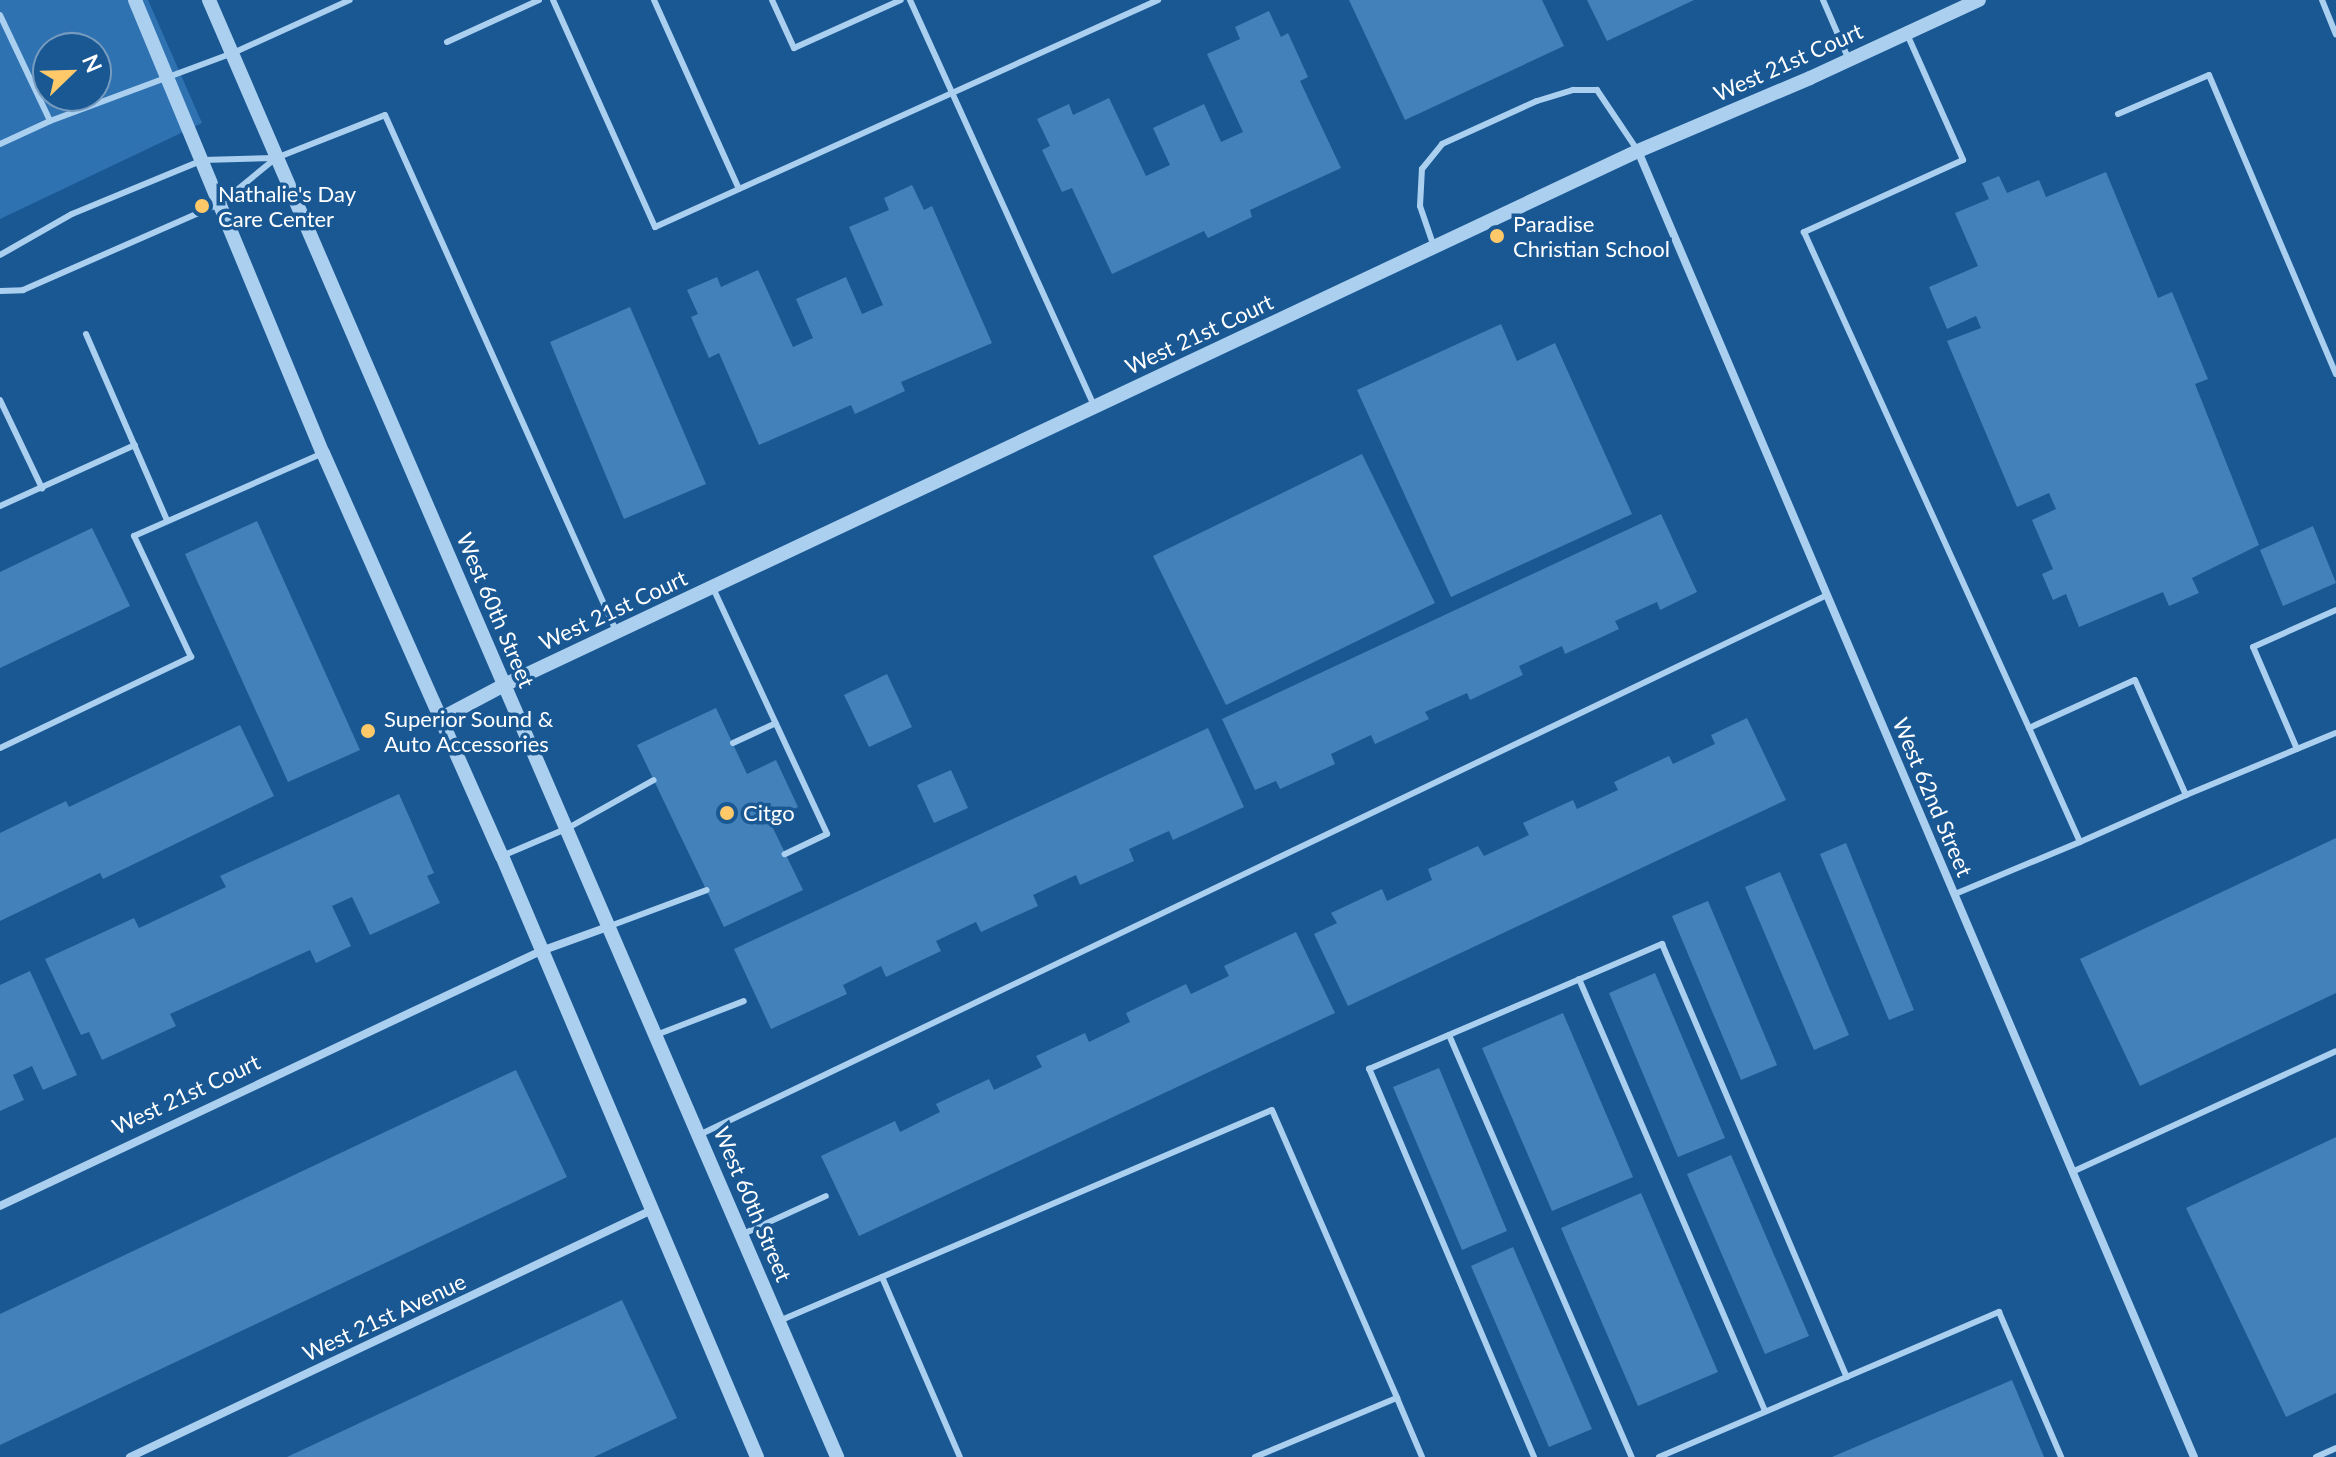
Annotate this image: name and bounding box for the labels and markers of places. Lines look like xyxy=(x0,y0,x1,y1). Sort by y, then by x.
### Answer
place label: Nathalie's Day Care Center xyxy=(218,180,356,232)
marker: Nathalie's Day Care Center xyxy=(193,197,211,215)
place label: Paradise Christian School xyxy=(1513,210,1670,262)
marker: Paradise Christian School xyxy=(1488,227,1506,245)
place label: Superior Sound & Auto Accessories xyxy=(384,705,554,756)
marker: Superior Sound & Auto Accessories xyxy=(359,722,377,740)
place label: Citgo xyxy=(743,800,795,826)
marker: Citgo xyxy=(718,804,736,822)

